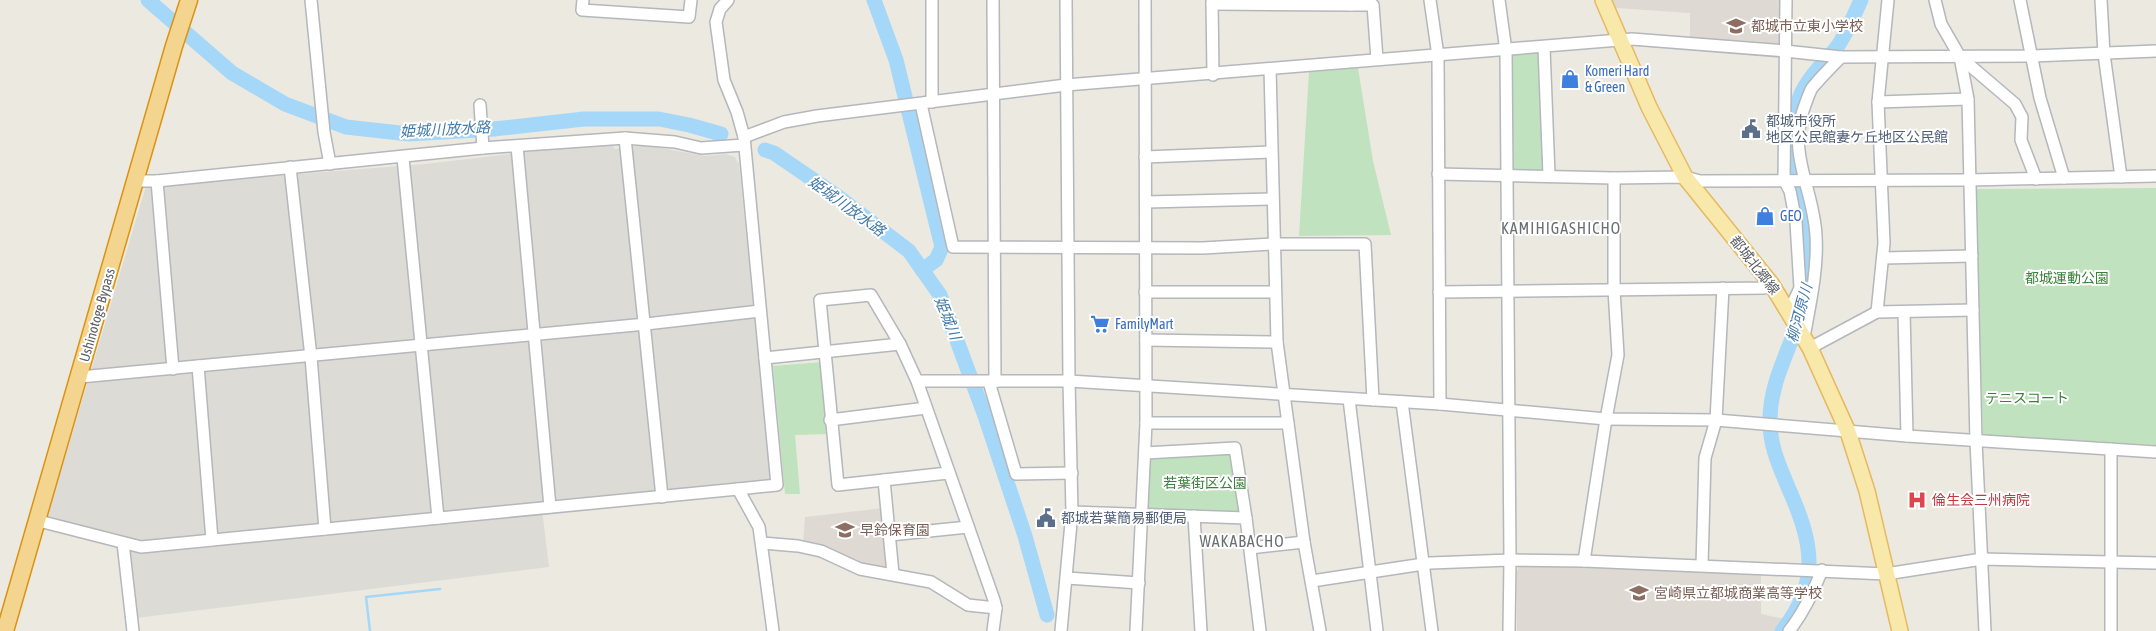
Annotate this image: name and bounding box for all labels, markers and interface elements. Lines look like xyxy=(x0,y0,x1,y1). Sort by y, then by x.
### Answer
school or university icon: 都城市立東小学校 xyxy=(1725,15,1747,37)
place label: 都城市立東小学校 xyxy=(1751,18,1863,34)
place label: Komeri Hard & Green xyxy=(1585,63,1649,95)
shop icon: Komeri Hard & Green xyxy=(1559,68,1581,90)
place label: 都城市役所 地区公民館妻ケ丘地区公民館 xyxy=(1766,113,1948,145)
water label: 姫城川放水路 xyxy=(400,118,492,140)
public building icon: 都城市役所 地区公民館妻ケ丘地区公民館 xyxy=(1740,118,1762,140)
water label: 姫城川放水路 xyxy=(806,173,890,240)
shop icon: GEO xyxy=(1754,205,1776,227)
place label: GEO xyxy=(1780,208,1802,224)
district label: KAMIHIGASHICHO xyxy=(1501,219,1621,237)
street label: 都城北郷線 xyxy=(1727,232,1783,298)
street label: Ushinotoge Bypass xyxy=(76,266,118,364)
park label: 都城運動公園 xyxy=(2025,270,2109,286)
water label: 柳河原川 xyxy=(1783,280,1815,344)
water label: 姫城川 xyxy=(932,294,965,344)
supermarket icon: FamilyMart xyxy=(1089,313,1111,335)
place label: FamilyMart xyxy=(1115,316,1173,332)
park label: テニスコート xyxy=(1985,390,2069,406)
park label: 若葉街区公園 xyxy=(1163,475,1247,491)
hospital icon: 倫生会三州病院 xyxy=(1906,489,1928,511)
place label: 倫生会三州病院 xyxy=(1932,492,2030,508)
public building icon: 都城若葉簡易郵便局 xyxy=(1035,507,1057,529)
place label: 都城若葉簡易郵便局 xyxy=(1061,510,1187,526)
school or university icon: 早鈴保育園 xyxy=(834,519,856,541)
place label: 早鈴保育園 xyxy=(860,522,930,538)
district label: WAKABACHO xyxy=(1199,532,1285,550)
school or university icon: 宮崎県立都城商業高等学校 xyxy=(1628,582,1650,604)
place label: 宮崎県立都城商業高等学校 xyxy=(1654,585,1822,601)

